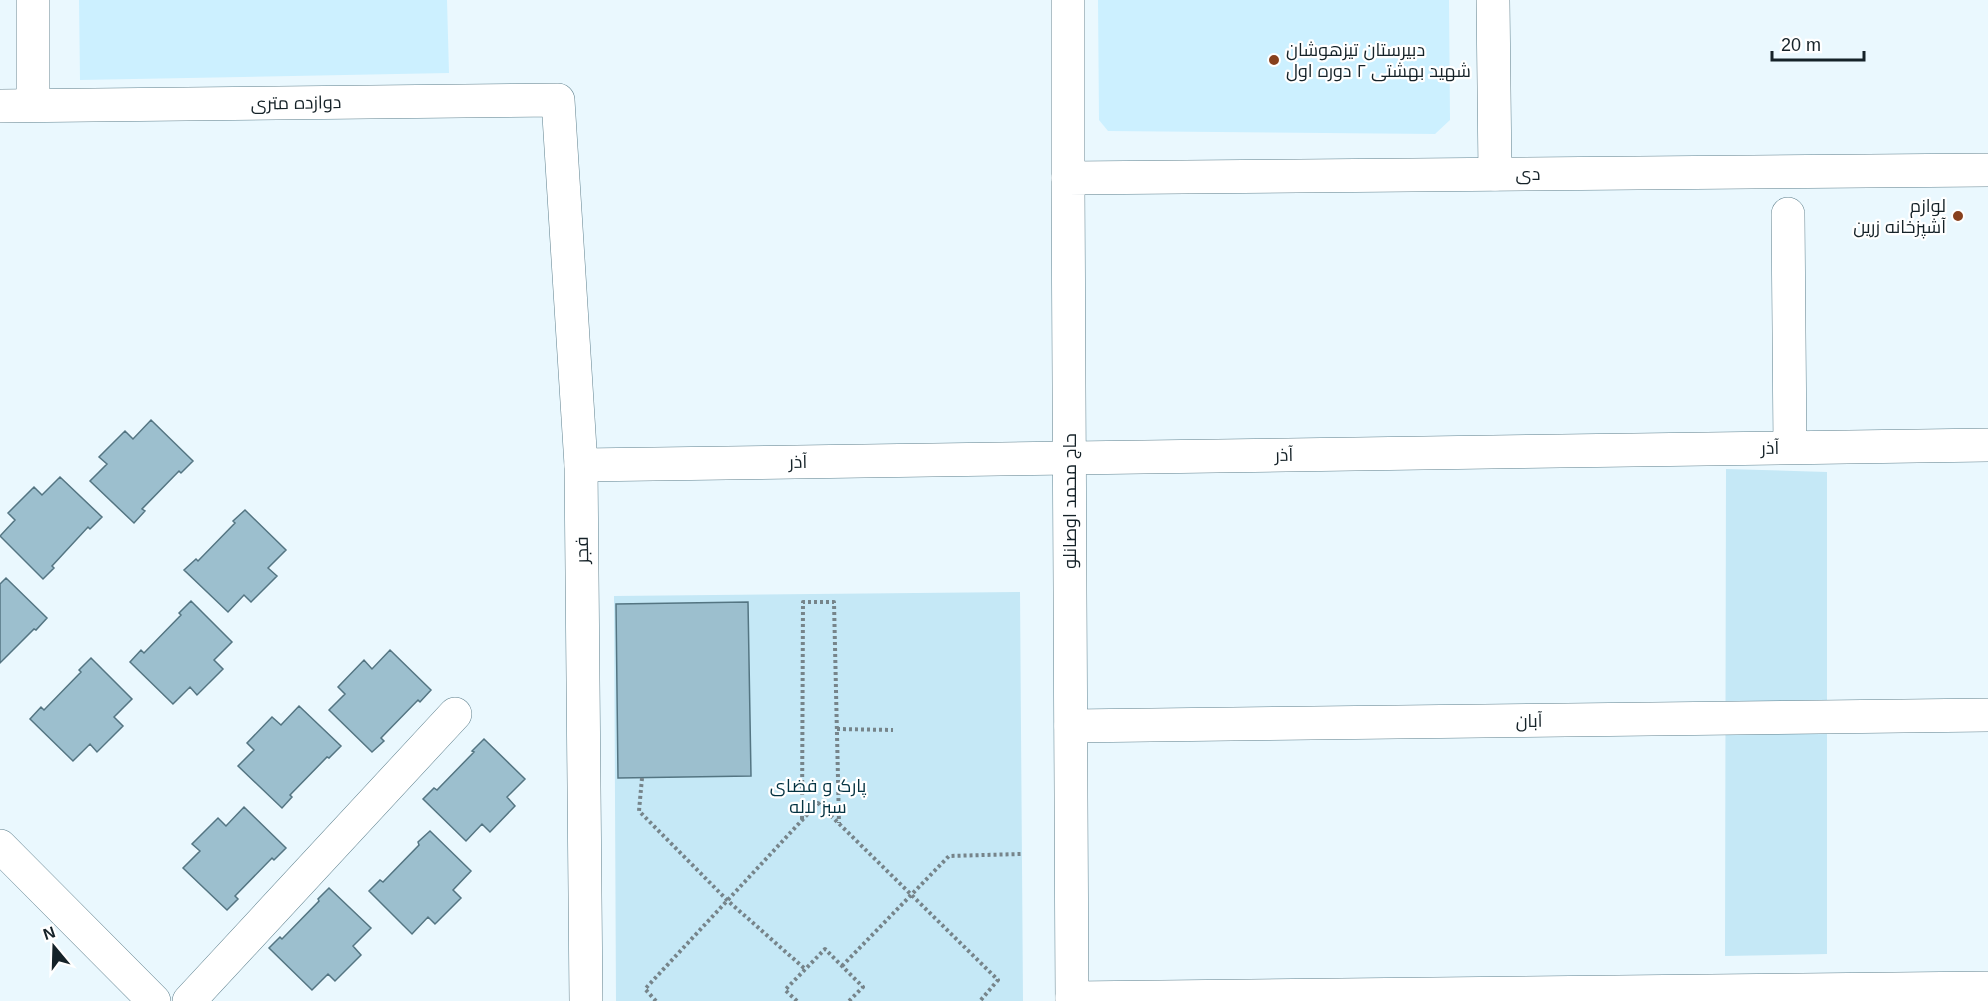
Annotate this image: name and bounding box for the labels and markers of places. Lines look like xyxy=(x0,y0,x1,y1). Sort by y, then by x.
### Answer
place label: دبیرستان تیزهوشان شهید بهشتی ۲ دوره اول xyxy=(1286,40,1471,82)
marker: دبیرستان تیزهوشان شهید بهشتی ۲ دوره اول xyxy=(1267,53,1281,67)
place label: لوازم آشپزخانه زرین xyxy=(1853,196,1946,239)
marker: لوازم آشپزخانه زرین xyxy=(1951,209,1965,223)

